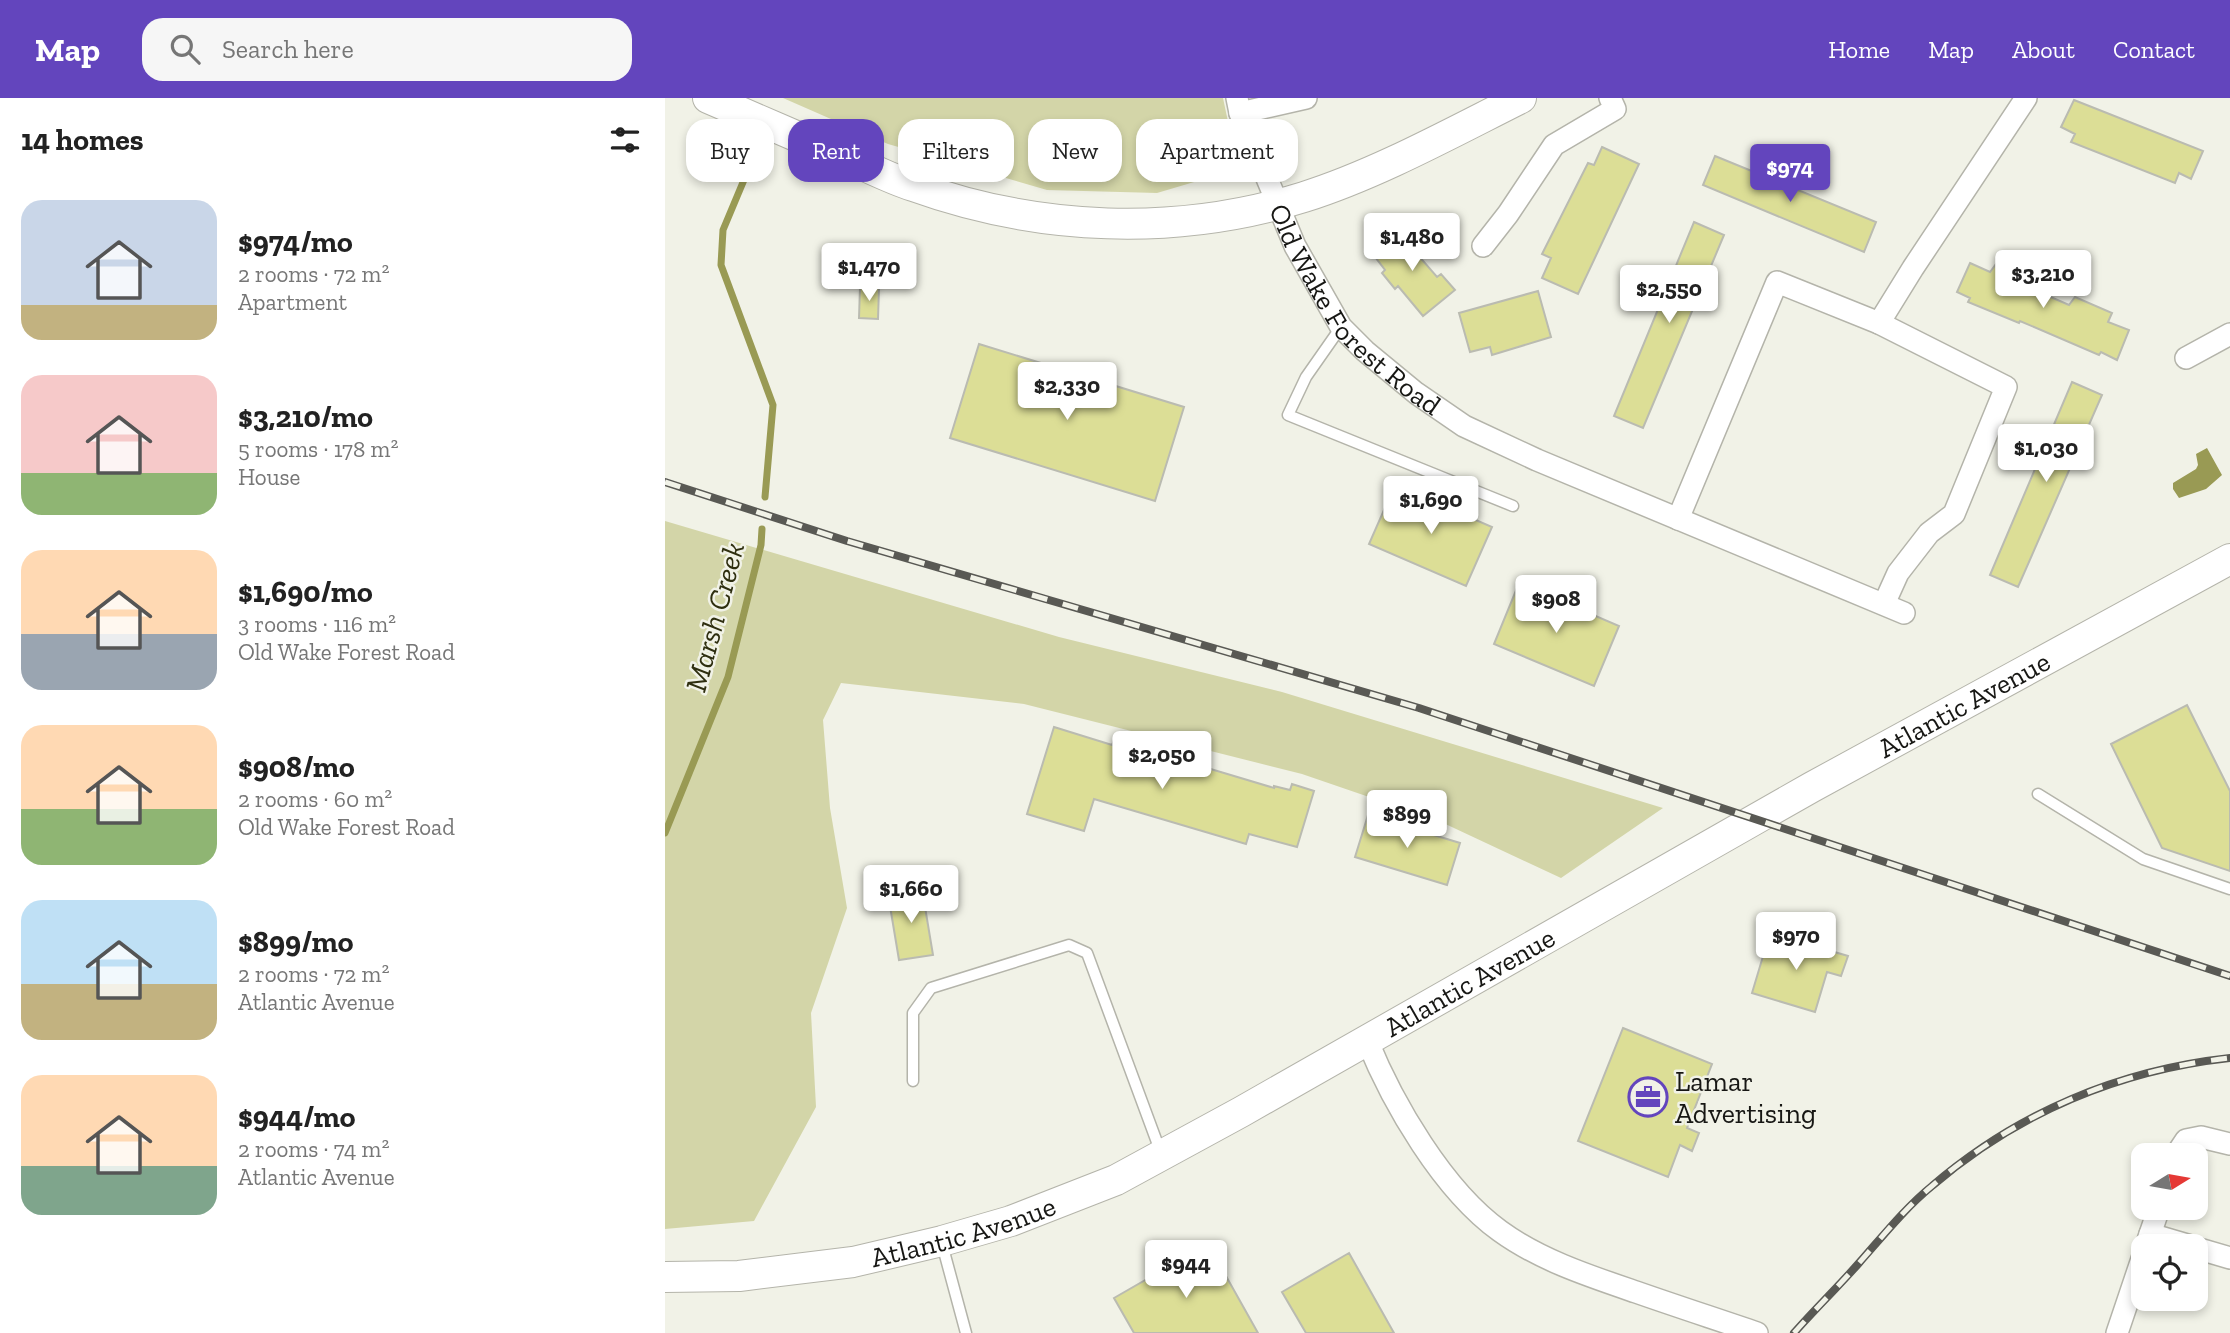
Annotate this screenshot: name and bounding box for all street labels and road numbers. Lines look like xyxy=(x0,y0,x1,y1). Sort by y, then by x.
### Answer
street label: Old Wake Forest Road xyxy=(1262,199,1447,422)
street label: Atlantic Avenue xyxy=(1872,645,2056,765)
street label: Atlantic Avenue xyxy=(1379,921,1561,1044)
street label: Atlantic Avenue xyxy=(868,1189,1060,1274)

